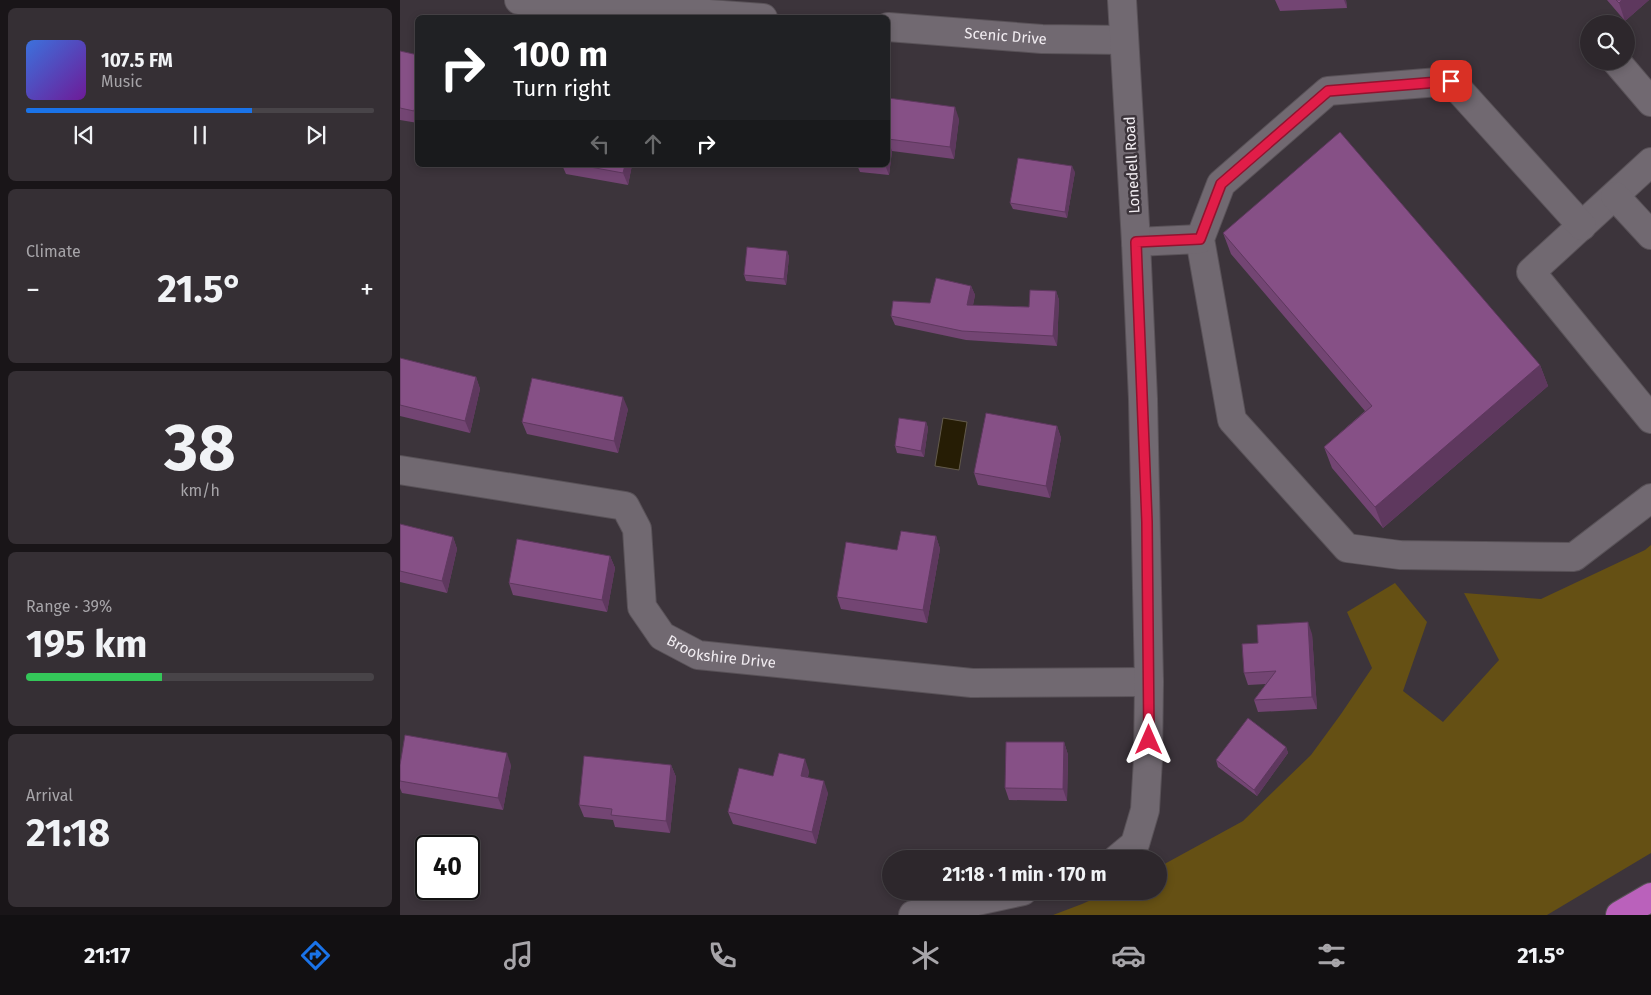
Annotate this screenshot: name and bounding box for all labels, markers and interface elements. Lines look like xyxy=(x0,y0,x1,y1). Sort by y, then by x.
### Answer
map controls xyxy=(1580,15,1635,70)
button: search xyxy=(1580,15,1635,70)
street label: Scenic Drive xyxy=(964,24,1047,48)
text: 100 m xyxy=(513,33,608,75)
icon: right xyxy=(430,35,495,100)
text: 107.5 FM xyxy=(101,49,173,72)
pin xyxy=(1430,60,1472,102)
icon: arrive xyxy=(1437,67,1465,95)
text: Music xyxy=(101,72,142,91)
text: Turn right xyxy=(513,75,610,102)
street label: Lonedell Road xyxy=(1120,116,1144,214)
icon: previous xyxy=(70,121,98,149)
icon: pause xyxy=(186,121,214,149)
icon: next xyxy=(302,121,330,149)
icon: left xyxy=(586,130,614,158)
icon: ahead xyxy=(639,130,667,158)
icon: right xyxy=(692,130,720,158)
text: Climate xyxy=(26,242,81,261)
text: 21.5° xyxy=(157,266,243,312)
text: − xyxy=(26,273,40,306)
text: + xyxy=(360,273,374,306)
text: 38 xyxy=(164,409,236,487)
text: km/h xyxy=(180,481,220,500)
text: Range · 39% xyxy=(26,597,112,616)
text: 195 km xyxy=(26,621,147,667)
street label: Brookshire Drive xyxy=(664,631,777,672)
position arrow xyxy=(1122,713,1174,765)
text: Arrival xyxy=(26,786,73,805)
text: 21:18 xyxy=(26,810,110,856)
speed limit sign: 40 xyxy=(415,835,480,900)
text: 21:18 · 1 min · 170 m xyxy=(943,863,1107,886)
icon: directions xyxy=(298,938,333,973)
icon: music xyxy=(501,938,536,973)
icon: phone xyxy=(705,938,740,973)
icon: climate xyxy=(908,938,943,973)
icon: car xyxy=(1111,938,1146,973)
icon: filters xyxy=(1314,938,1349,973)
text: 21:17 xyxy=(84,942,130,969)
text: 21.5° xyxy=(1517,942,1567,969)

